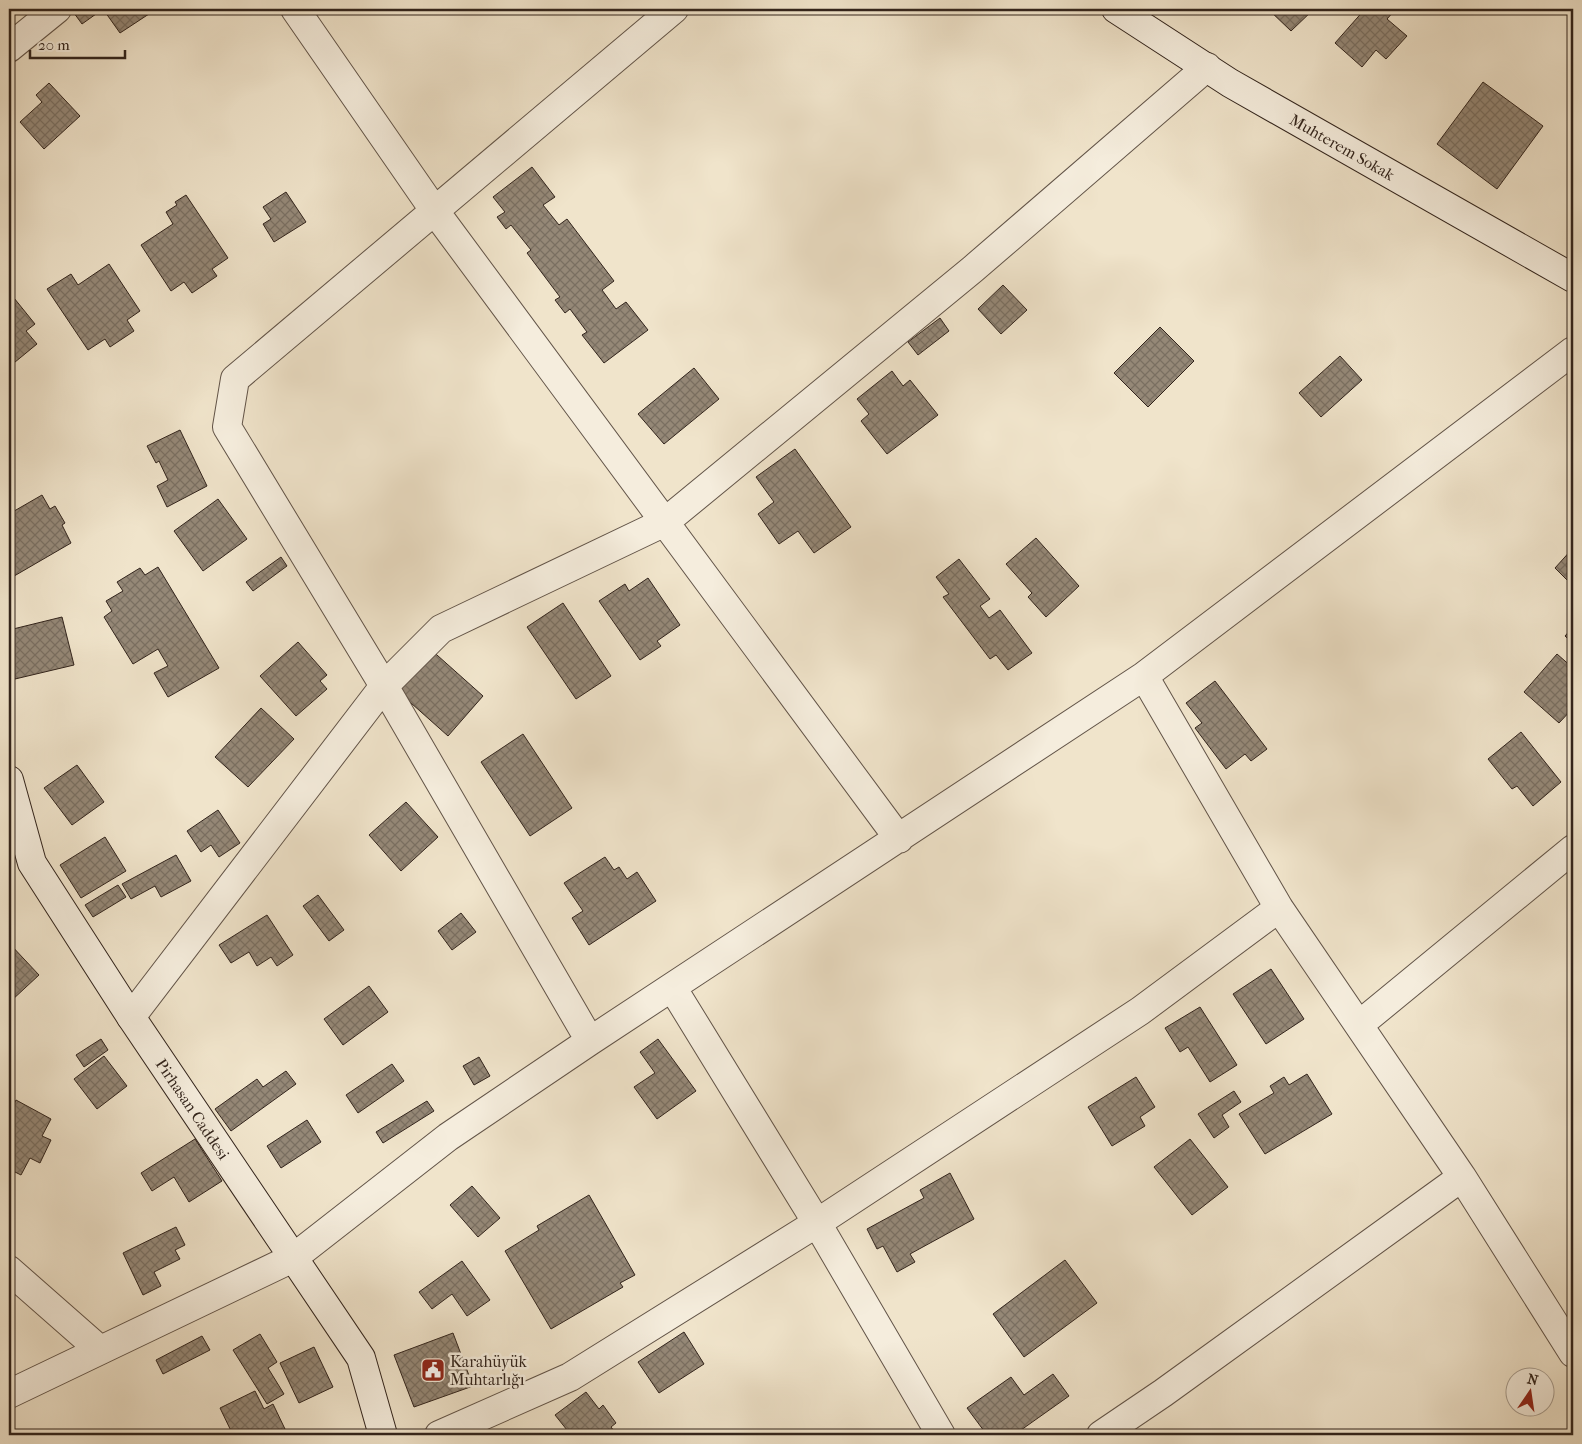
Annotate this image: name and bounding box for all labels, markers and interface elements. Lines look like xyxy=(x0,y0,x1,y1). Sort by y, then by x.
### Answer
scale bar xyxy=(30,28,125,60)
text: 20 m xyxy=(38,36,70,54)
street label: Muhterem Sokak xyxy=(1286,110,1398,185)
street label: Pirhasan Caddesi xyxy=(152,1055,233,1163)
place label: Karahüyük Muhtarlığı xyxy=(450,1352,528,1389)
public building icon: Karahüyük Muhtarlığı xyxy=(420,1357,446,1383)
north arrow xyxy=(1504,1366,1554,1416)
text: N xyxy=(1526,1370,1540,1389)

